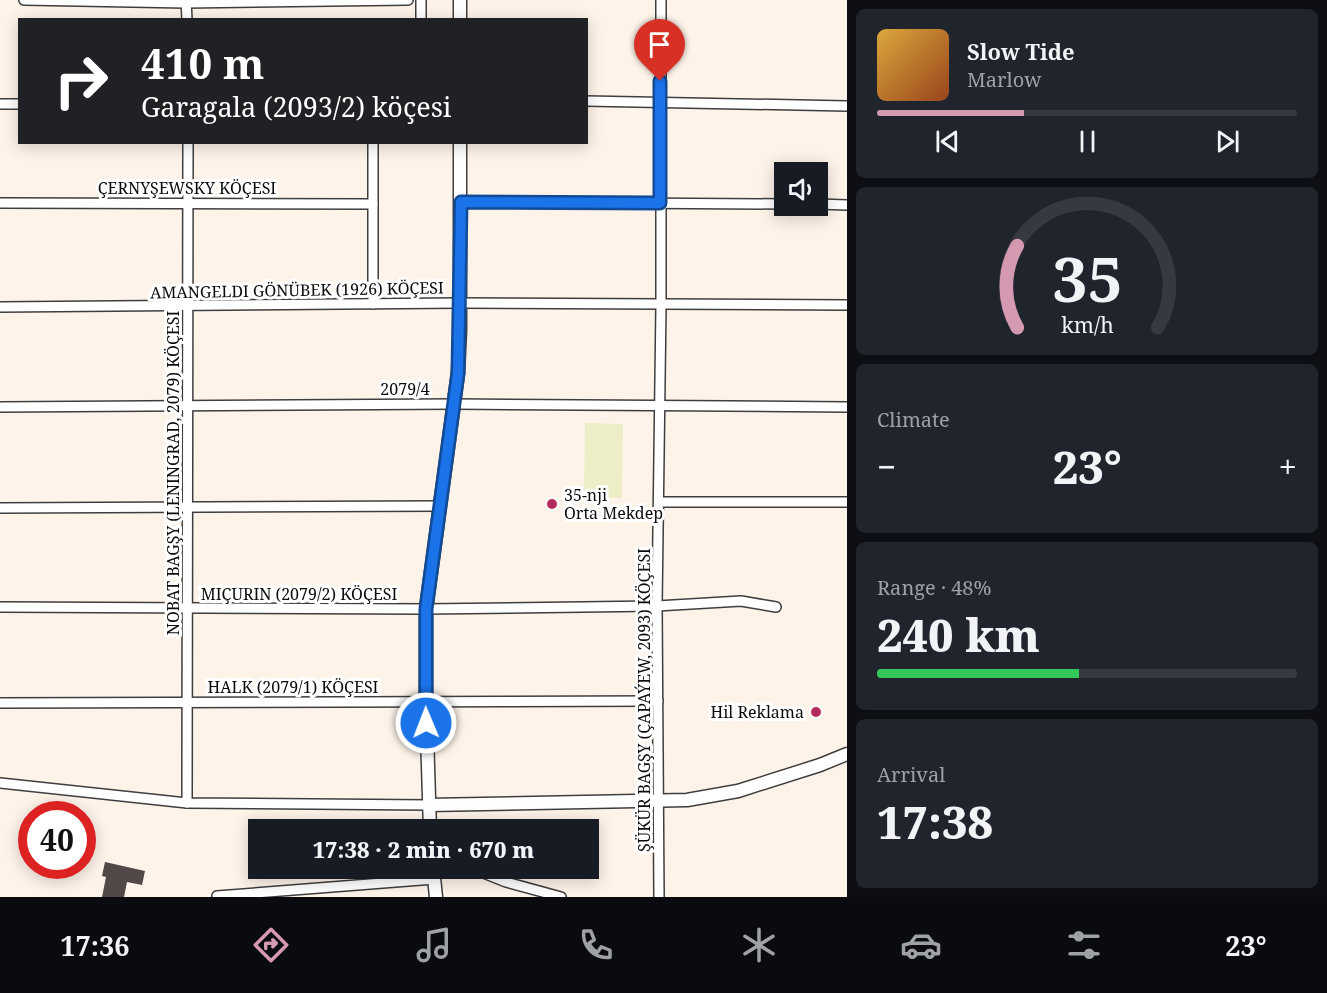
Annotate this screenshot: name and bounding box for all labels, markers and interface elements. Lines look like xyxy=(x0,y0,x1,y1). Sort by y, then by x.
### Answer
pin xyxy=(634,19,685,81)
icon: arrive xyxy=(643,28,676,61)
text: 410 m xyxy=(141,34,265,91)
text: Slow Tide xyxy=(967,36,1075,66)
icon: right xyxy=(42,42,120,120)
text: Marlow xyxy=(967,66,1041,93)
text: Garagala (2093/2) köçesi xyxy=(141,88,452,125)
icon: previous xyxy=(931,125,964,158)
icon: pause xyxy=(1071,125,1104,158)
icon: next xyxy=(1211,125,1244,158)
map controls xyxy=(774,162,828,216)
button: sound xyxy=(774,162,828,216)
street label: ÇERNYŞEWSKY KÖÇESI xyxy=(98,177,276,199)
text: 35 xyxy=(1052,235,1122,320)
street label: AMANGELDI GÖNÜBEK (1926) KÖÇESI xyxy=(150,276,444,304)
text: km/h xyxy=(1061,310,1114,339)
street label: NOBAT BAGŞY (LENINGRAD, 2079) KÖÇESI xyxy=(162,311,184,635)
street label: 2079/4 xyxy=(380,378,430,400)
text: Climate xyxy=(877,406,950,433)
text: 23° xyxy=(1053,436,1122,497)
text: − xyxy=(877,444,896,489)
text: + xyxy=(1279,444,1297,489)
place label: 35-nji Orta Mekdep xyxy=(564,484,663,524)
marker: 35-nji Orta Mekdep xyxy=(545,497,559,511)
street label: ŞÜKÜR BAGŞY (ÇAPAÝEW, 2093) KÖÇESI xyxy=(633,548,655,852)
text: Range · 48% xyxy=(877,574,991,601)
street label: MIÇURIN (2079/2) KÖÇESI xyxy=(201,583,397,605)
text: 240 km xyxy=(877,604,1040,665)
street label: HALK (2079/1) KÖÇESI xyxy=(208,676,379,698)
position arrow xyxy=(394,691,458,755)
place label: Hil Reklama xyxy=(711,701,804,723)
marker: Hil Reklama xyxy=(809,705,823,719)
text: Arrival xyxy=(877,761,945,788)
text: 17:38 xyxy=(877,791,993,852)
speed limit sign: 40 xyxy=(18,801,96,879)
text: 17:38 · 2 min · 670 m xyxy=(313,834,534,864)
icon: directions xyxy=(250,924,292,966)
icon: music xyxy=(413,924,455,966)
icon: phone xyxy=(575,924,617,966)
icon: climate xyxy=(738,924,780,966)
icon: car xyxy=(900,924,942,966)
icon: filters xyxy=(1063,924,1105,966)
text: 17:36 xyxy=(60,927,130,964)
text: 23° xyxy=(1225,927,1267,964)

